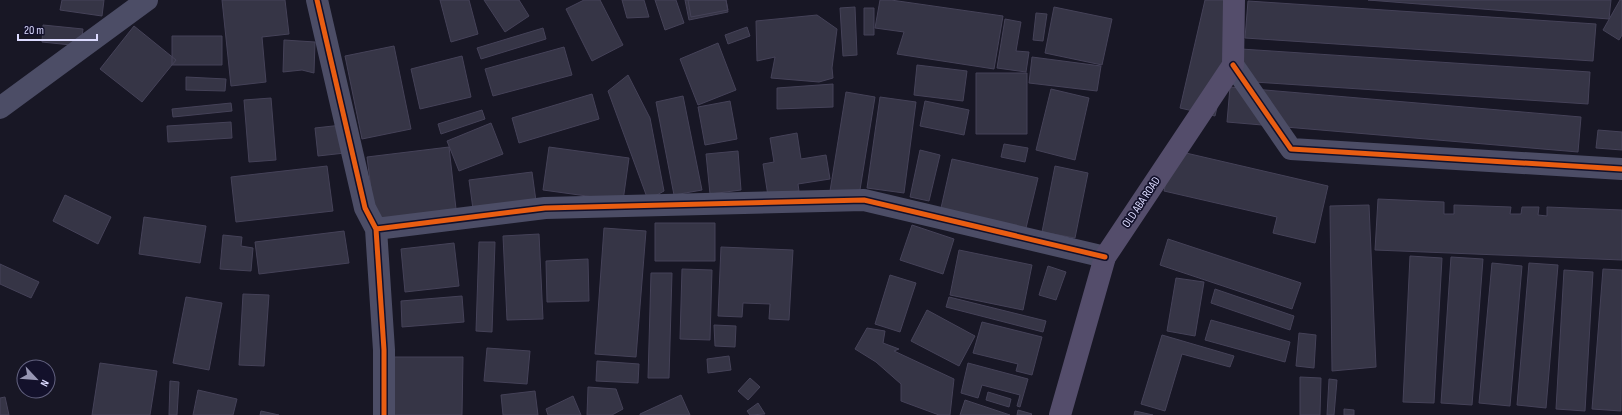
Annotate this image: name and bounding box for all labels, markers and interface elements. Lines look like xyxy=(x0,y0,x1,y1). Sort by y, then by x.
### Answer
scale bar xyxy=(18,16,97,42)
text: 20 m xyxy=(24,23,44,38)
street label: OLD ABA ROAD xyxy=(1119,174,1164,231)
north arrow xyxy=(16,359,56,399)
text: N xyxy=(37,378,52,389)

